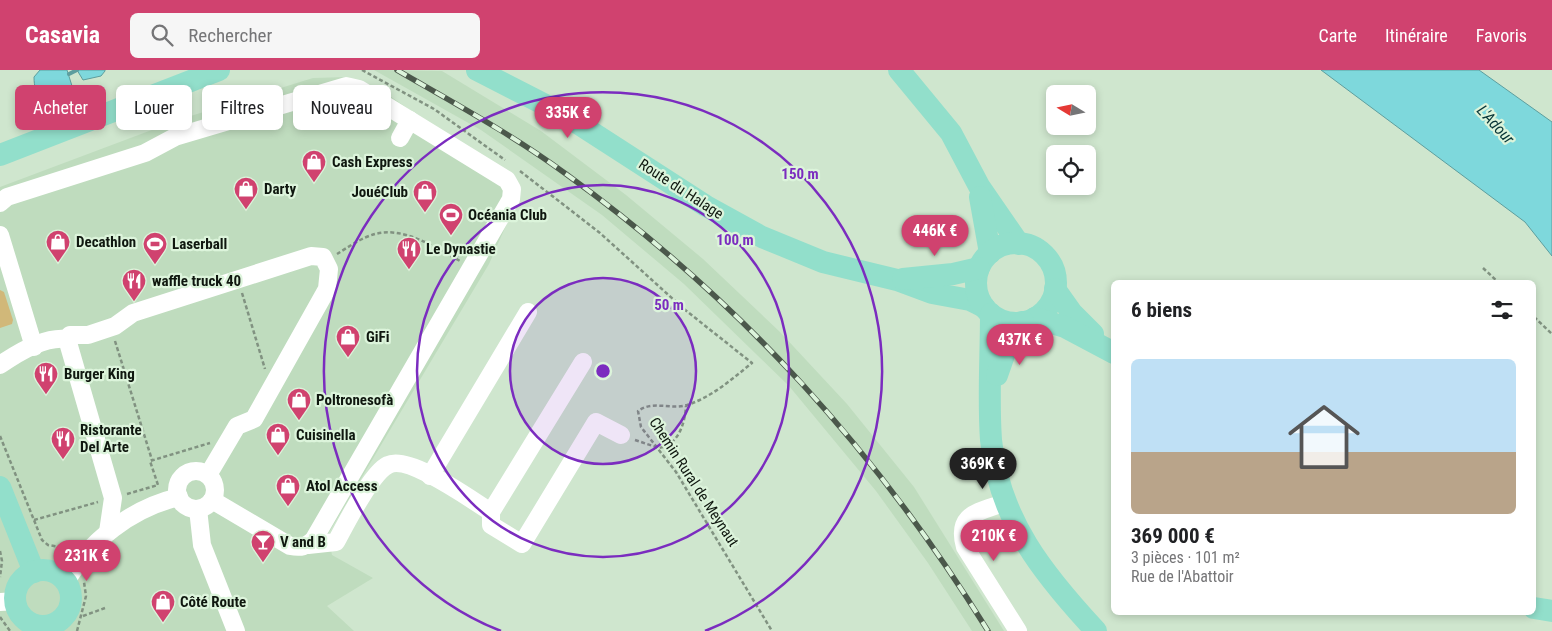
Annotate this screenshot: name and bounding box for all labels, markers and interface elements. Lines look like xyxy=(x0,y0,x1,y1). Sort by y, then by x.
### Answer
search box xyxy=(130,13,480,58)
text: Casavia xyxy=(25,21,100,49)
icon: search xyxy=(148,21,176,49)
text: Rechercher xyxy=(188,24,272,47)
text: Carte xyxy=(1318,25,1357,46)
text: Itinéraire xyxy=(1385,25,1448,46)
text: Favoris xyxy=(1476,25,1527,46)
chip: Acheter xyxy=(15,85,106,130)
chip: Louer xyxy=(116,85,192,130)
chip: Filtres xyxy=(202,85,283,130)
chip: Nouveau xyxy=(293,85,391,130)
north arrow xyxy=(1046,85,1096,135)
map controls xyxy=(1046,85,1096,195)
pin: 335K € xyxy=(527,97,609,139)
water label: L'Adour xyxy=(1473,101,1519,149)
text: 335K € xyxy=(546,103,590,122)
button: locate xyxy=(1046,145,1096,195)
shop icon: Cash Express xyxy=(301,149,327,183)
place label: Cash Express xyxy=(332,153,413,171)
street label: Route du Halage xyxy=(635,155,727,223)
text: 150 m xyxy=(781,165,819,183)
shop icon: Darty xyxy=(233,176,259,210)
shop icon: JouéClub xyxy=(412,179,438,213)
place label: Darty xyxy=(264,180,296,198)
place label: JouéClub xyxy=(352,183,408,201)
sports icon: Océania Club xyxy=(438,202,464,236)
place label: Océania Club xyxy=(468,206,547,224)
pin: 446K € xyxy=(894,214,976,257)
text: 446K € xyxy=(913,221,957,240)
shop icon: Decathlon xyxy=(45,229,71,263)
sports icon: Laserball xyxy=(142,231,168,265)
text: 100 m xyxy=(716,231,754,249)
place label: Decathlon xyxy=(76,233,136,251)
place label: Laserball xyxy=(172,235,227,253)
restaurant icon: Le Dynastie xyxy=(396,236,422,270)
place label: Le Dynastie xyxy=(426,240,496,258)
restaurant icon: waffle truck 40 xyxy=(121,268,147,302)
place label: waffle truck 40 xyxy=(152,272,241,290)
text: 50 m xyxy=(654,296,684,314)
icon: filters xyxy=(1488,296,1516,324)
text: 6 biens xyxy=(1131,298,1192,322)
shop icon: GiFi xyxy=(335,324,361,358)
pin: 437K € xyxy=(979,324,1061,366)
place label: GiFi xyxy=(366,328,389,346)
text: 437K € xyxy=(998,330,1042,349)
restaurant icon: Burger King xyxy=(33,361,59,395)
centre of rings xyxy=(594,362,612,380)
place label: Burger King xyxy=(64,365,135,383)
shop icon: Poltronesofà xyxy=(286,387,312,421)
place label: Poltronesofà xyxy=(316,391,393,409)
icon: home xyxy=(1279,392,1369,482)
street label: Chemin Rural de Meynaut xyxy=(646,414,742,550)
place label: Ristorante Del Arte xyxy=(80,421,142,456)
shop icon: Cuisinella xyxy=(265,422,291,456)
restaurant icon: Ristorante Del Arte xyxy=(50,426,76,460)
place label: Cuisinella xyxy=(296,426,355,444)
pin: 369K € xyxy=(942,448,1024,490)
text: 369K € xyxy=(961,454,1005,473)
shop icon: Atol Access xyxy=(275,473,301,507)
place label: Atol Access xyxy=(306,477,378,495)
pin: 210K € xyxy=(953,520,1035,562)
text: 369 000 € xyxy=(1131,524,1215,548)
text: 210K € xyxy=(972,526,1016,545)
bar icon: V and B xyxy=(250,529,276,563)
place label: V and B xyxy=(280,533,326,551)
pin: 231K € xyxy=(46,540,128,582)
text: 231K € xyxy=(65,546,109,565)
text: 3 pièces · 101 m² xyxy=(1131,548,1240,567)
text: Rue de l'Abattoir xyxy=(1131,567,1234,586)
shop icon: Côté Route xyxy=(150,589,176,623)
place label: Côté Route xyxy=(180,593,246,611)

